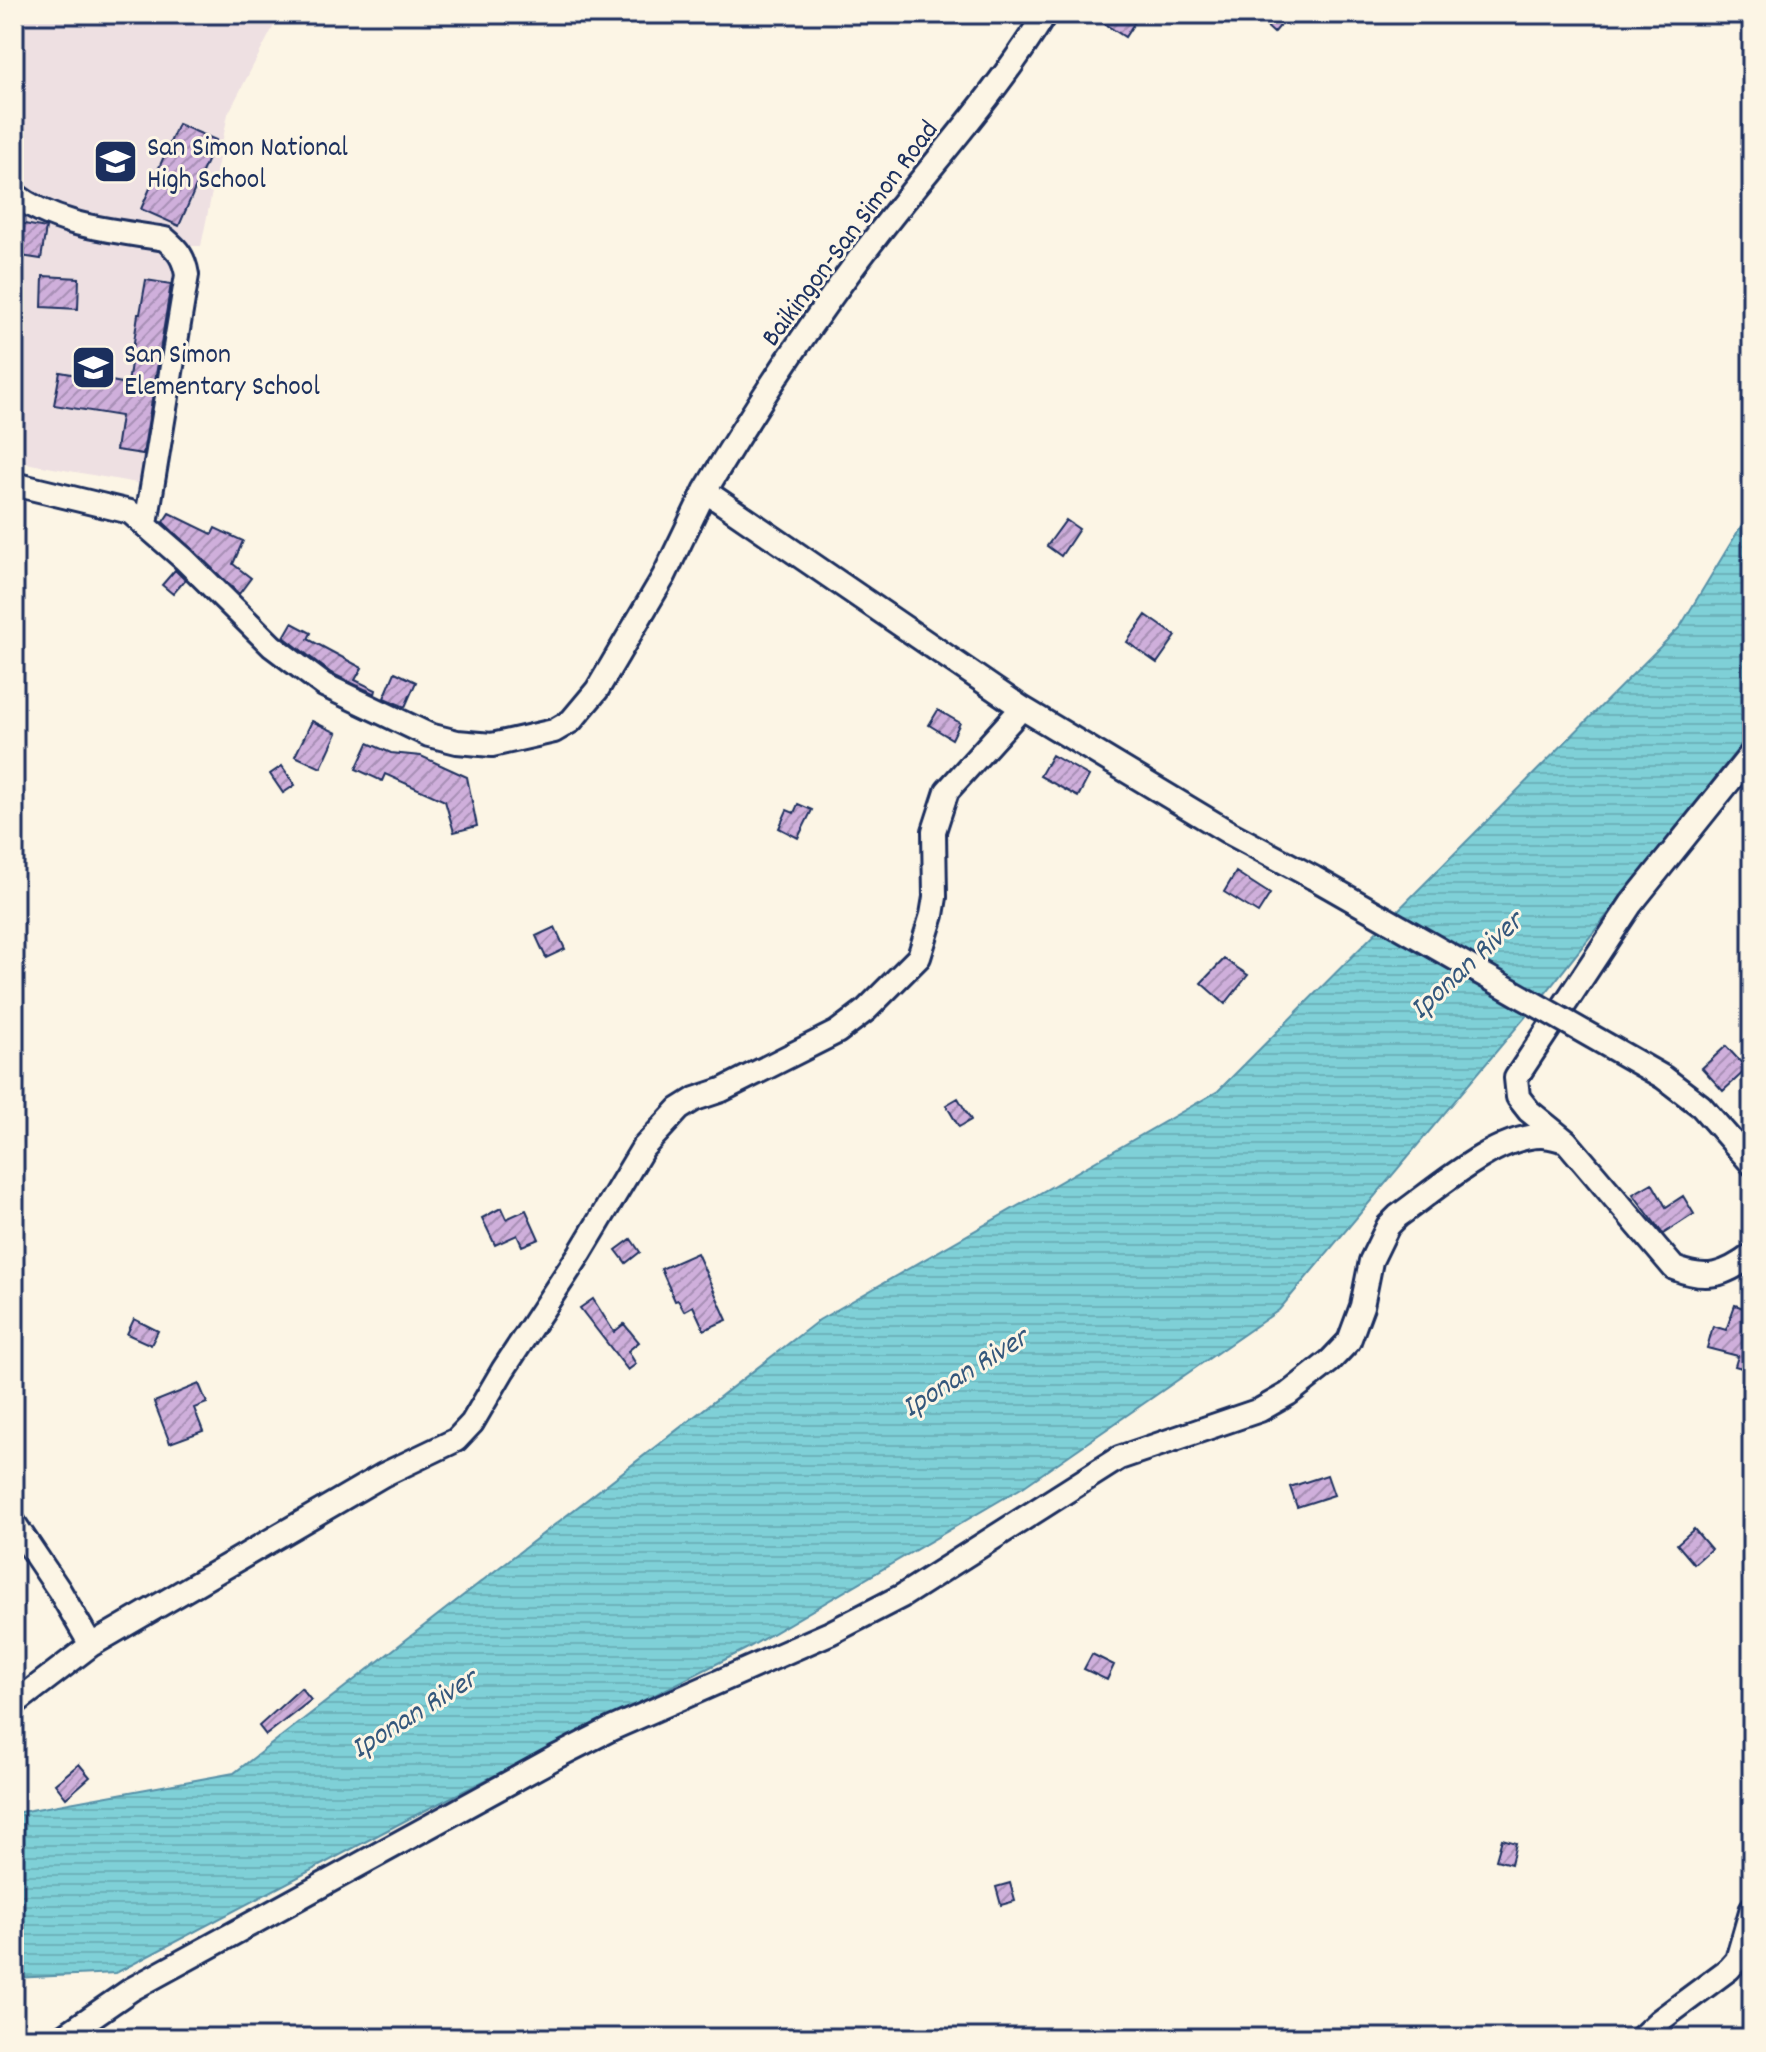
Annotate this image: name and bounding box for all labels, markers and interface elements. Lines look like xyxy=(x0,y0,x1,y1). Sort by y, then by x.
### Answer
street label: Baikingon-San Simon Road xyxy=(754,114,950,356)
place label: San Simon National High School xyxy=(147,130,348,202)
school or university icon: San Simon National High School xyxy=(92,137,140,185)
place label: San Simon Elementary School xyxy=(124,337,320,409)
school or university icon: San Simon Elementary School xyxy=(69,344,117,392)
water label: Iponan River xyxy=(1401,901,1537,1031)
water label: Iponan River xyxy=(895,1317,1040,1431)
water label: Iponan River xyxy=(344,1658,489,1772)

